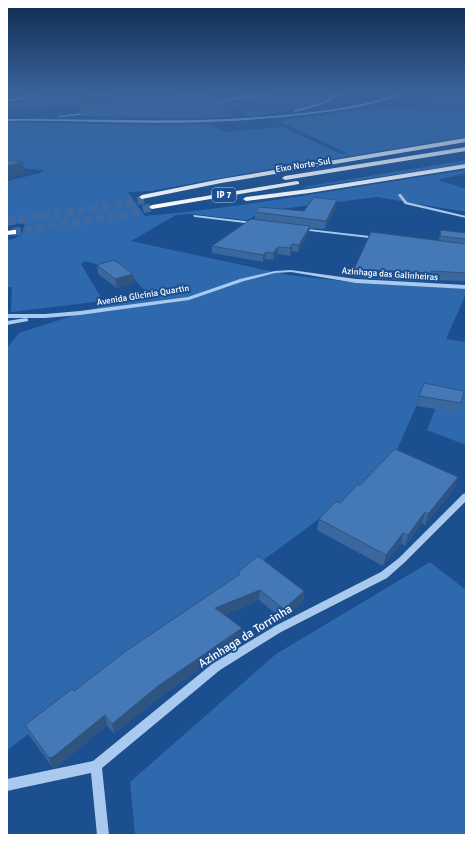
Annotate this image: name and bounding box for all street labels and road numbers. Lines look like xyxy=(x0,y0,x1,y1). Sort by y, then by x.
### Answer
street label: Eixo Norte-Sul xyxy=(275,156,332,175)
road number: IP 7 xyxy=(212,188,236,202)
street label: Azinhaga das Galinheiras xyxy=(341,266,439,283)
street label: Avenida Glicínia Quartin xyxy=(96,283,190,308)
street label: Azinhaga da Torrinha xyxy=(196,601,295,671)

